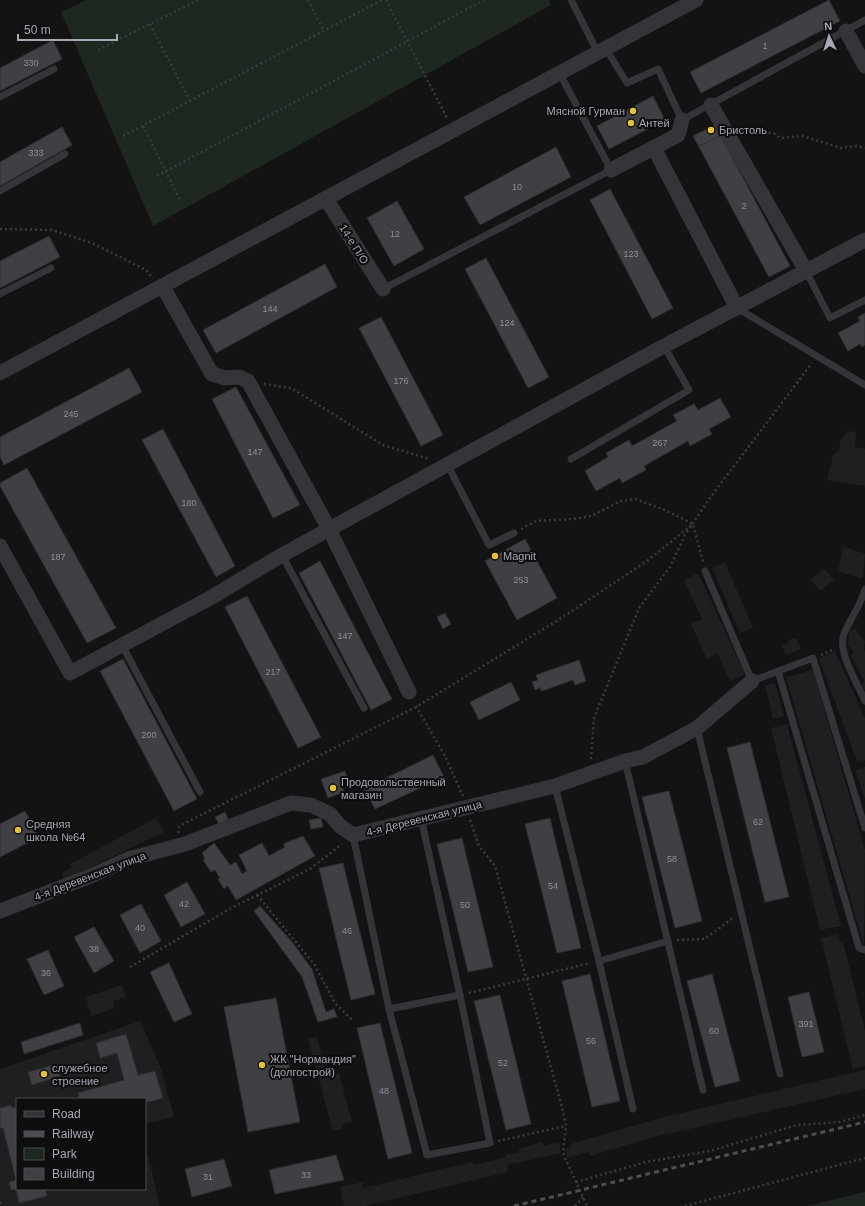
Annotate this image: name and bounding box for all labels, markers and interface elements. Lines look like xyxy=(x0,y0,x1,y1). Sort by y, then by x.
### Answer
scale bar xyxy=(18,16,117,42)
north arrow xyxy=(809,16,849,56)
text: N xyxy=(824,20,833,32)
text: 50 m xyxy=(24,23,51,37)
house number: 1 xyxy=(762,41,768,51)
house number: 330 xyxy=(23,58,39,68)
place label: Мясной Гурман xyxy=(547,105,625,117)
marker: Мясной Гурман xyxy=(628,106,638,116)
place label: Антей xyxy=(639,117,670,129)
marker: Антей xyxy=(626,118,636,128)
place label: Бристоль xyxy=(719,124,767,136)
marker: Бристоль xyxy=(706,125,716,135)
house number: 333 xyxy=(28,148,44,158)
house number: 10 xyxy=(512,182,522,192)
house number: 2 xyxy=(741,201,747,211)
street label: 14-е П/О xyxy=(337,222,371,266)
house number: 12 xyxy=(390,229,400,239)
house number: 123 xyxy=(623,249,639,259)
house number: 144 xyxy=(262,304,278,314)
house number: 124 xyxy=(499,318,515,328)
house number: 176 xyxy=(393,376,409,386)
house number: 245 xyxy=(63,409,79,419)
house number: 267 xyxy=(652,438,668,448)
house number: 147 xyxy=(247,447,263,457)
house number: 180 xyxy=(181,498,197,508)
place label: Magnit xyxy=(503,550,536,562)
marker: Magnit xyxy=(490,551,500,561)
house number: 187 xyxy=(50,552,66,562)
house number: 253 xyxy=(513,575,529,585)
house number: 147 xyxy=(337,631,353,641)
house number: 217 xyxy=(265,667,281,677)
house number: 200 xyxy=(141,730,157,740)
place label: Продовольственный магазин xyxy=(341,776,446,801)
marker: Продовольственный магазин xyxy=(328,783,338,793)
street label: 4-я Деревенская улица xyxy=(365,798,484,838)
house number: 62 xyxy=(753,817,763,827)
place label: Средняя школа №64 xyxy=(26,818,85,843)
marker: Средняя школа №64 xyxy=(13,825,23,835)
street label: 4-я Деревенская улица xyxy=(33,849,148,903)
house number: 58 xyxy=(667,854,677,864)
house number: 54 xyxy=(548,881,558,891)
house number: 42 xyxy=(179,899,189,909)
house number: 50 xyxy=(460,900,470,910)
house number: 40 xyxy=(135,923,145,933)
house number: 46 xyxy=(342,926,352,936)
house number: 38 xyxy=(89,944,99,954)
house number: 36 xyxy=(41,968,51,978)
house number: 391 xyxy=(798,1019,814,1029)
house number: 60 xyxy=(709,1026,719,1036)
house number: 56 xyxy=(586,1036,596,1046)
place label: ЖК "Нормандия" (долгострой) xyxy=(270,1053,356,1078)
house number: 52 xyxy=(498,1058,508,1068)
marker: ЖК "Нормандия" (долгострой) xyxy=(257,1060,267,1070)
place label: служебное строение xyxy=(52,1062,108,1087)
marker: служебное строение xyxy=(39,1069,49,1079)
house number: 48 xyxy=(379,1086,389,1096)
legend xyxy=(16,1098,146,1190)
text: Road xyxy=(52,1107,81,1121)
text: Railway xyxy=(52,1127,94,1141)
text: Park xyxy=(52,1147,78,1161)
text: Building xyxy=(52,1167,95,1181)
house number: 33 xyxy=(301,1170,311,1180)
house number: 31 xyxy=(203,1172,213,1182)

